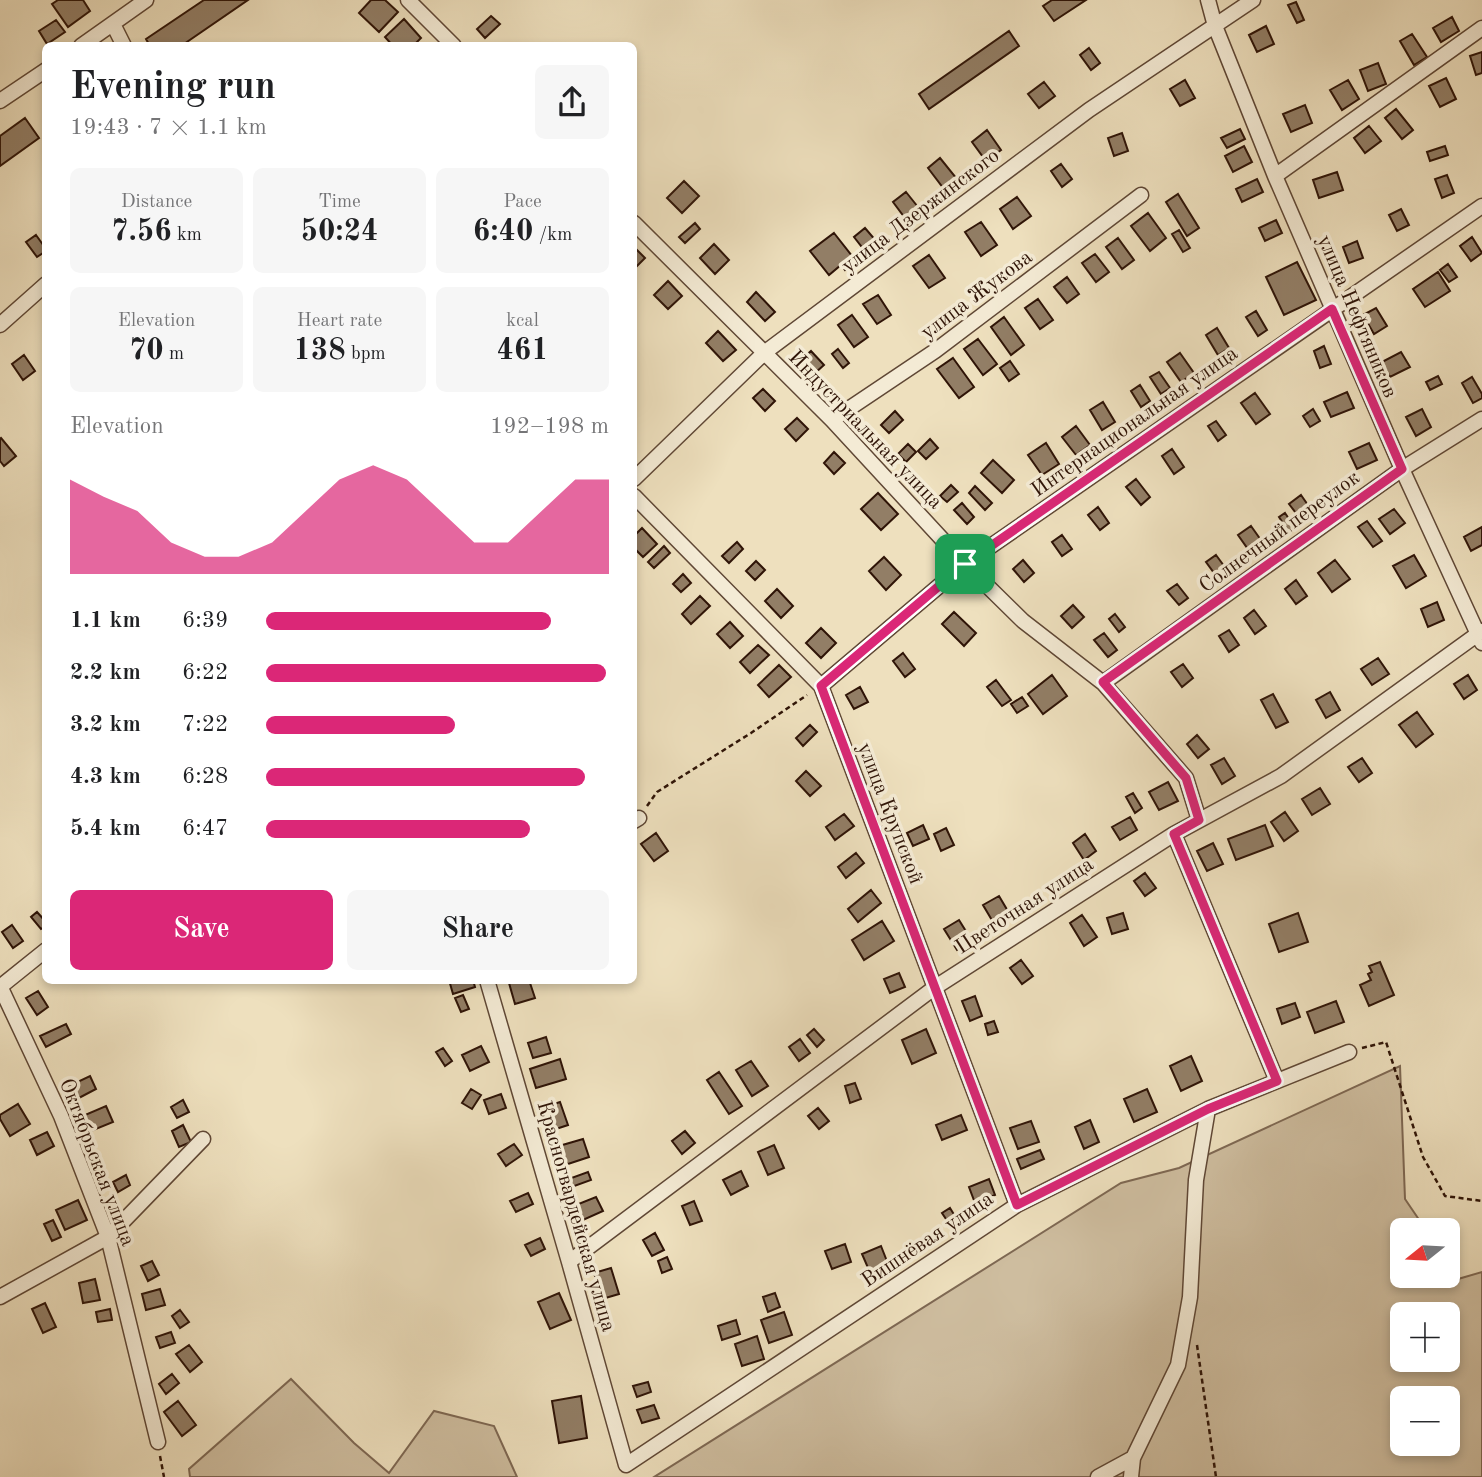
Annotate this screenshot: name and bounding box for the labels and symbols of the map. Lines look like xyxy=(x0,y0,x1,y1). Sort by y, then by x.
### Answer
street label: улица Дзержинского xyxy=(838,145,1004,277)
street label: улица Нефтяников xyxy=(1313,232,1400,401)
street label: улица Жукова xyxy=(917,247,1036,344)
street label: Интернациональная улица xyxy=(1028,343,1242,502)
street label: Индустриальная улица xyxy=(784,347,946,513)
street label: Солнечный переулок xyxy=(1196,467,1364,597)
pin xyxy=(935,534,995,594)
street label: улица Крупской xyxy=(853,740,926,887)
street label: Цветочная улица xyxy=(952,854,1098,959)
street label: Октябрьская улица xyxy=(55,1076,138,1249)
street label: Красногвардейская улица xyxy=(532,1098,619,1334)
street label: Вишнёвая улица xyxy=(858,1188,998,1292)
north arrow xyxy=(1390,1218,1460,1288)

